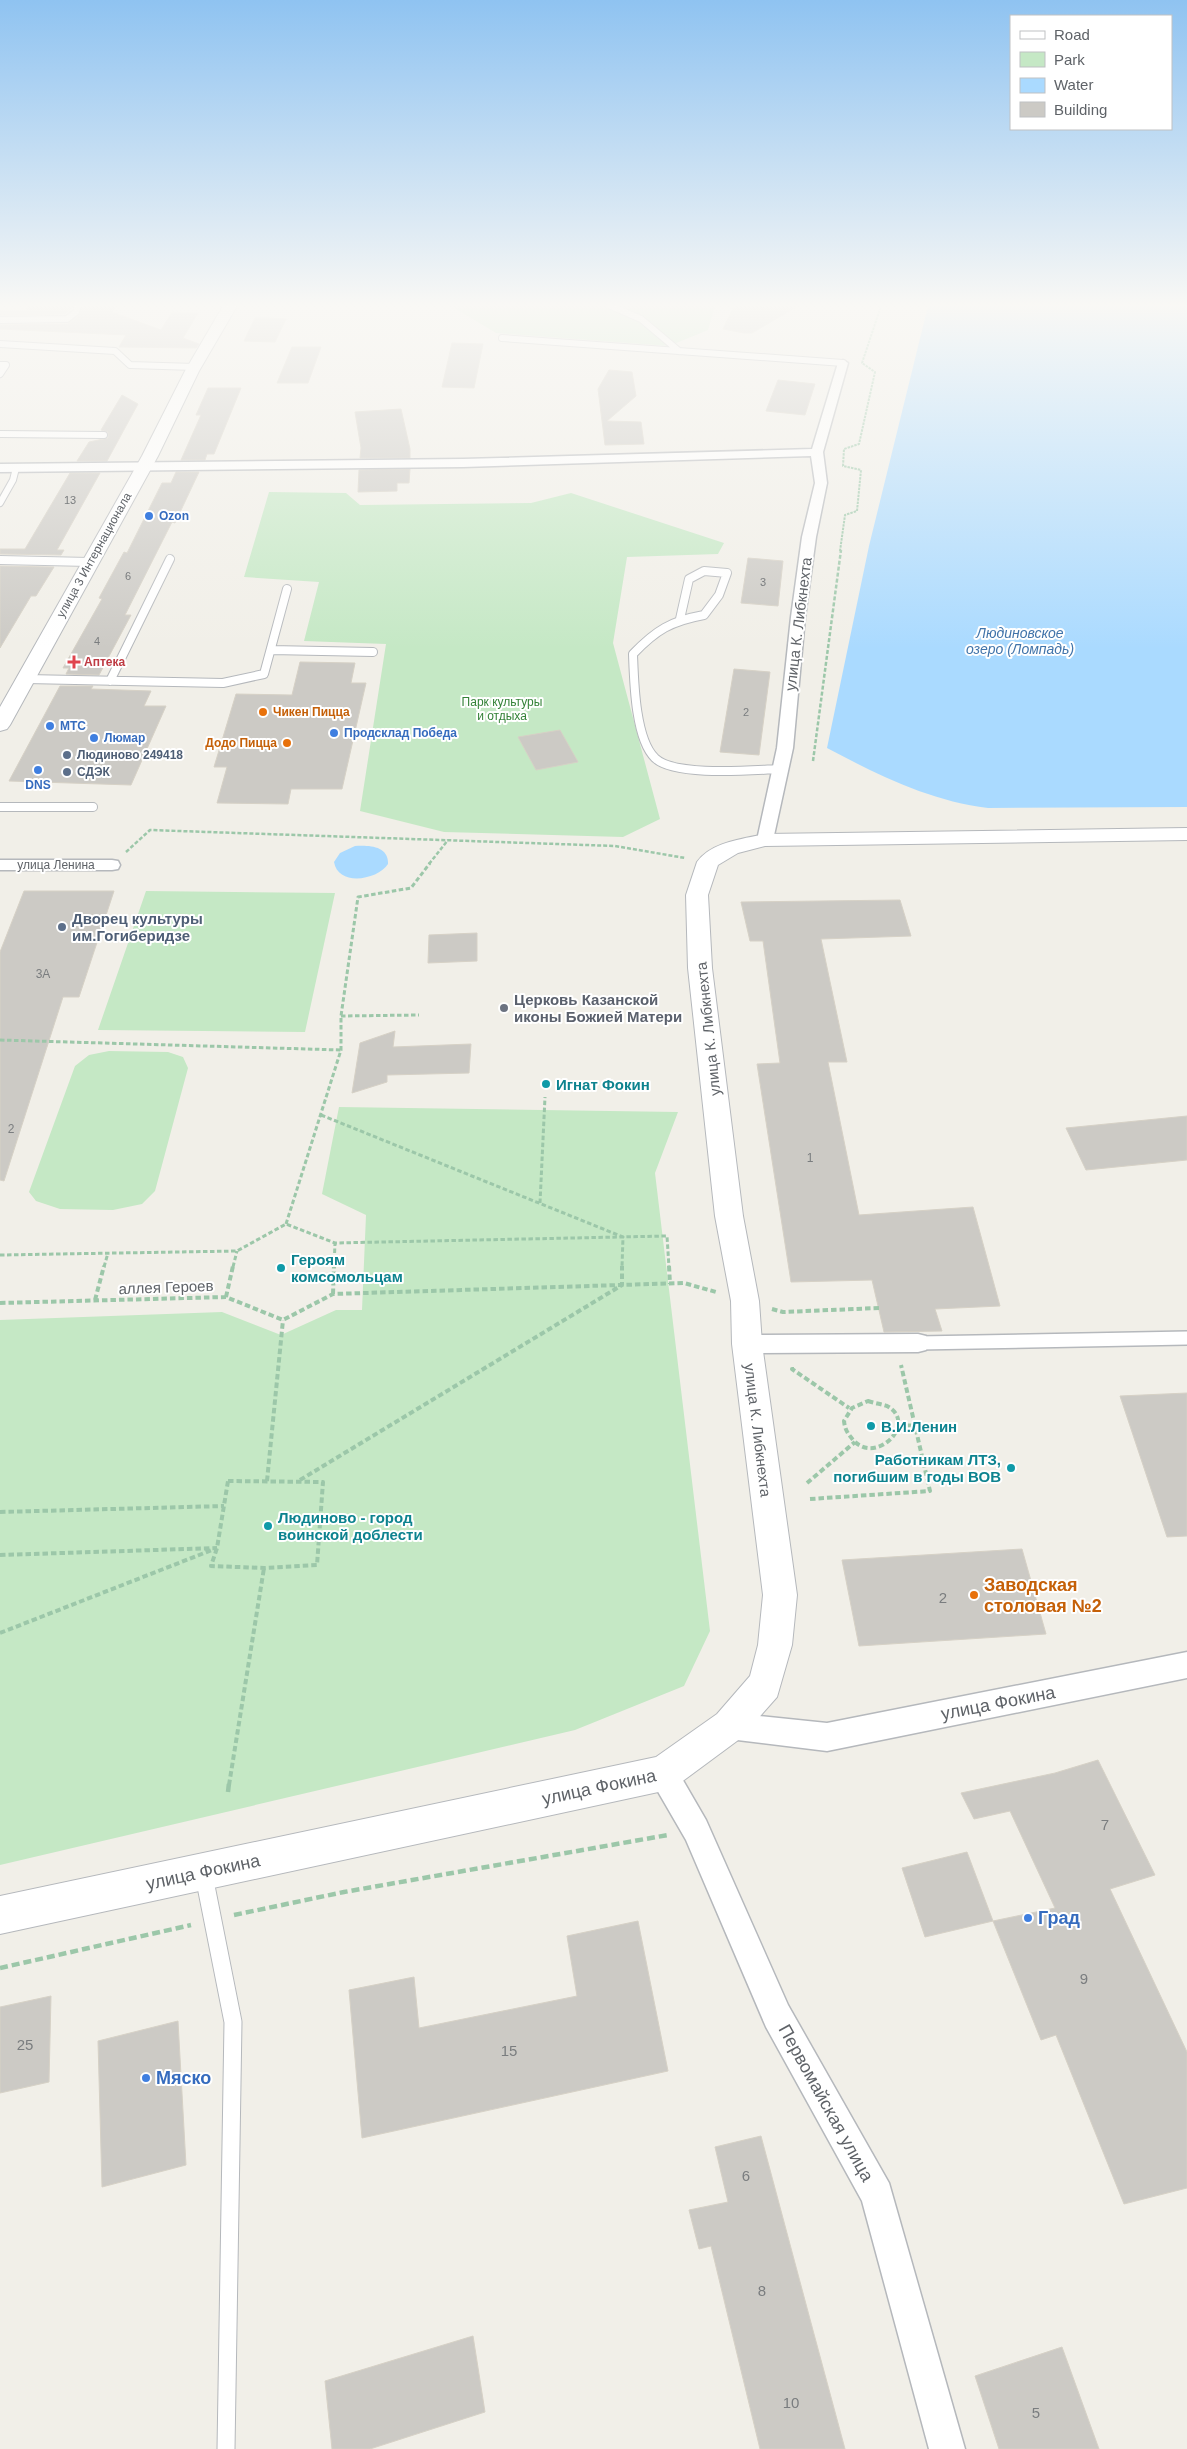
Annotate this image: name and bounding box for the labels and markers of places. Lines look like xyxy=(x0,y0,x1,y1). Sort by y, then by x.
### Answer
place label: Ozon xyxy=(159,509,189,523)
marker: Ozon xyxy=(143,510,155,522)
place label: Аптека xyxy=(84,655,125,669)
marker: Аптека xyxy=(68,656,80,668)
place label: Чикен Пицца xyxy=(273,705,350,719)
marker: Чикен Пицца xyxy=(257,706,269,718)
place label: МТС xyxy=(60,719,86,733)
marker: МТС xyxy=(44,720,56,732)
place label: Продсклад Победа xyxy=(344,726,457,740)
marker: Продсклад Победа xyxy=(328,727,340,739)
place label: Люмар xyxy=(104,731,145,745)
marker: Люмар xyxy=(88,732,100,744)
place label: Додо Пицца xyxy=(205,736,277,750)
marker: Додо Пицца xyxy=(281,737,293,749)
place label: Людиново 249418 xyxy=(77,748,183,762)
marker: Людиново 249418 xyxy=(61,749,73,761)
marker: DNS xyxy=(32,764,44,776)
place label: СДЭК xyxy=(77,765,111,779)
marker: СДЭК xyxy=(61,766,73,778)
place label: DNS xyxy=(25,778,51,792)
place label: Дворец культуры им.Гогиберидзе xyxy=(72,910,203,944)
marker: Дворец культуры им.Гогиберидзе xyxy=(56,921,68,933)
place label: Церковь Казанской иконы Божией Матери xyxy=(514,991,682,1025)
marker: Церковь Казанской иконы Божией Матери xyxy=(498,1002,510,1014)
place label: Игнат Фокин xyxy=(556,1076,650,1093)
marker: Игнат Фокин xyxy=(540,1078,552,1090)
place label: Героям комсомольцам xyxy=(291,1251,403,1285)
marker: Героям комсомольцам xyxy=(275,1262,287,1274)
place label: В.И.Ленин xyxy=(881,1418,957,1435)
marker: В.И.Ленин xyxy=(865,1420,877,1432)
place label: Работникам ЛТЗ, погибшим в годы ВОВ xyxy=(833,1451,1001,1485)
marker: Работникам ЛТЗ, погибшим в годы ВОВ xyxy=(1005,1462,1017,1474)
place label: Людиново - город воинской доблести xyxy=(278,1509,423,1543)
marker: Людиново - город воинской доблести xyxy=(262,1520,274,1532)
place label: Заводская столовая №2 xyxy=(984,1575,1102,1616)
marker: Заводская столовая №2 xyxy=(968,1589,980,1601)
place label: Град xyxy=(1038,1908,1081,1928)
marker: Град xyxy=(1022,1912,1034,1924)
place label: Мяско xyxy=(156,2068,211,2088)
marker: Мяско xyxy=(140,2072,152,2084)

